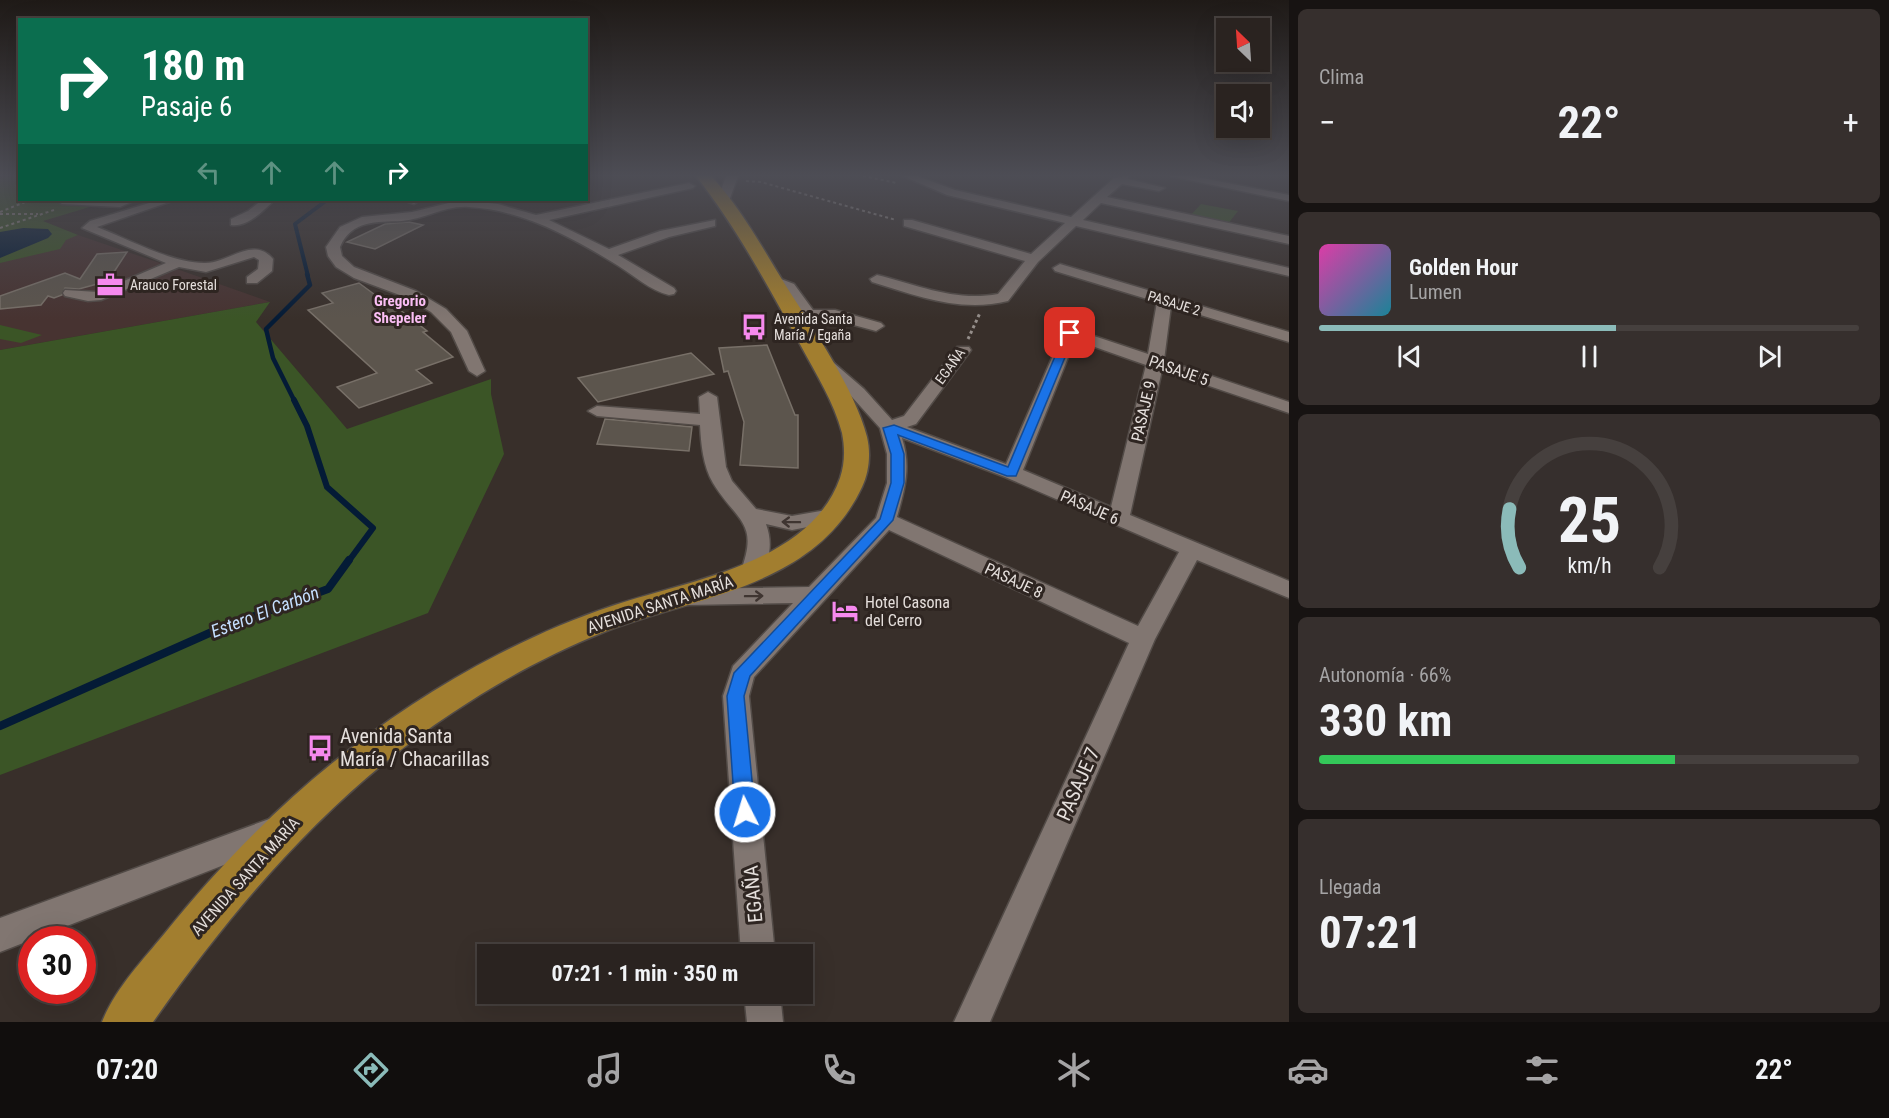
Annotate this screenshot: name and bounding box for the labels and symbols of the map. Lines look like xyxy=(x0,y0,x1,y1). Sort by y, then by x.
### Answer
north arrow xyxy=(1216,18,1270,72)
office icon: Arauco Forestal xyxy=(95,270,125,300)
place label: Arauco Forestal xyxy=(130,277,217,293)
street label: PASAJE 2 xyxy=(1146,287,1202,319)
district label: Gregorio Shepeler xyxy=(373,292,427,327)
pin xyxy=(1044,307,1095,358)
place label: Avenida Santa María / Egaña xyxy=(774,311,853,343)
bus stop icon: Avenida Santa María / Egaña xyxy=(739,312,769,342)
street label: EGAÑA xyxy=(931,344,968,387)
street label: PASAJE 5 xyxy=(1147,351,1211,390)
street label: PASAJE 9 xyxy=(1127,379,1160,443)
street label: PASAJE 6 xyxy=(1058,486,1122,529)
one-way arrow xyxy=(782,516,802,528)
street label: PASAJE 8 xyxy=(982,559,1046,602)
street label: AVENIDA SANTA MARÍA xyxy=(585,572,736,637)
water label: Estero El Carbón xyxy=(208,581,322,642)
one-way arrow xyxy=(744,590,764,601)
place label: Hotel Casona del Cerro xyxy=(865,593,950,630)
hotel icon: Hotel Casona del Cerro xyxy=(830,596,860,626)
place label: Avenida Santa María / Chacarillas xyxy=(340,724,490,771)
bus stop icon: Avenida Santa María / Chacarillas xyxy=(305,733,335,763)
street label: PASAJE 7 xyxy=(1051,744,1105,824)
position arrow xyxy=(713,780,777,844)
street label: AVENIDA SANTA MARÍA xyxy=(187,813,303,939)
street label: EGAÑA xyxy=(739,864,767,924)
speed limit sign: 30 xyxy=(18,926,96,1004)

